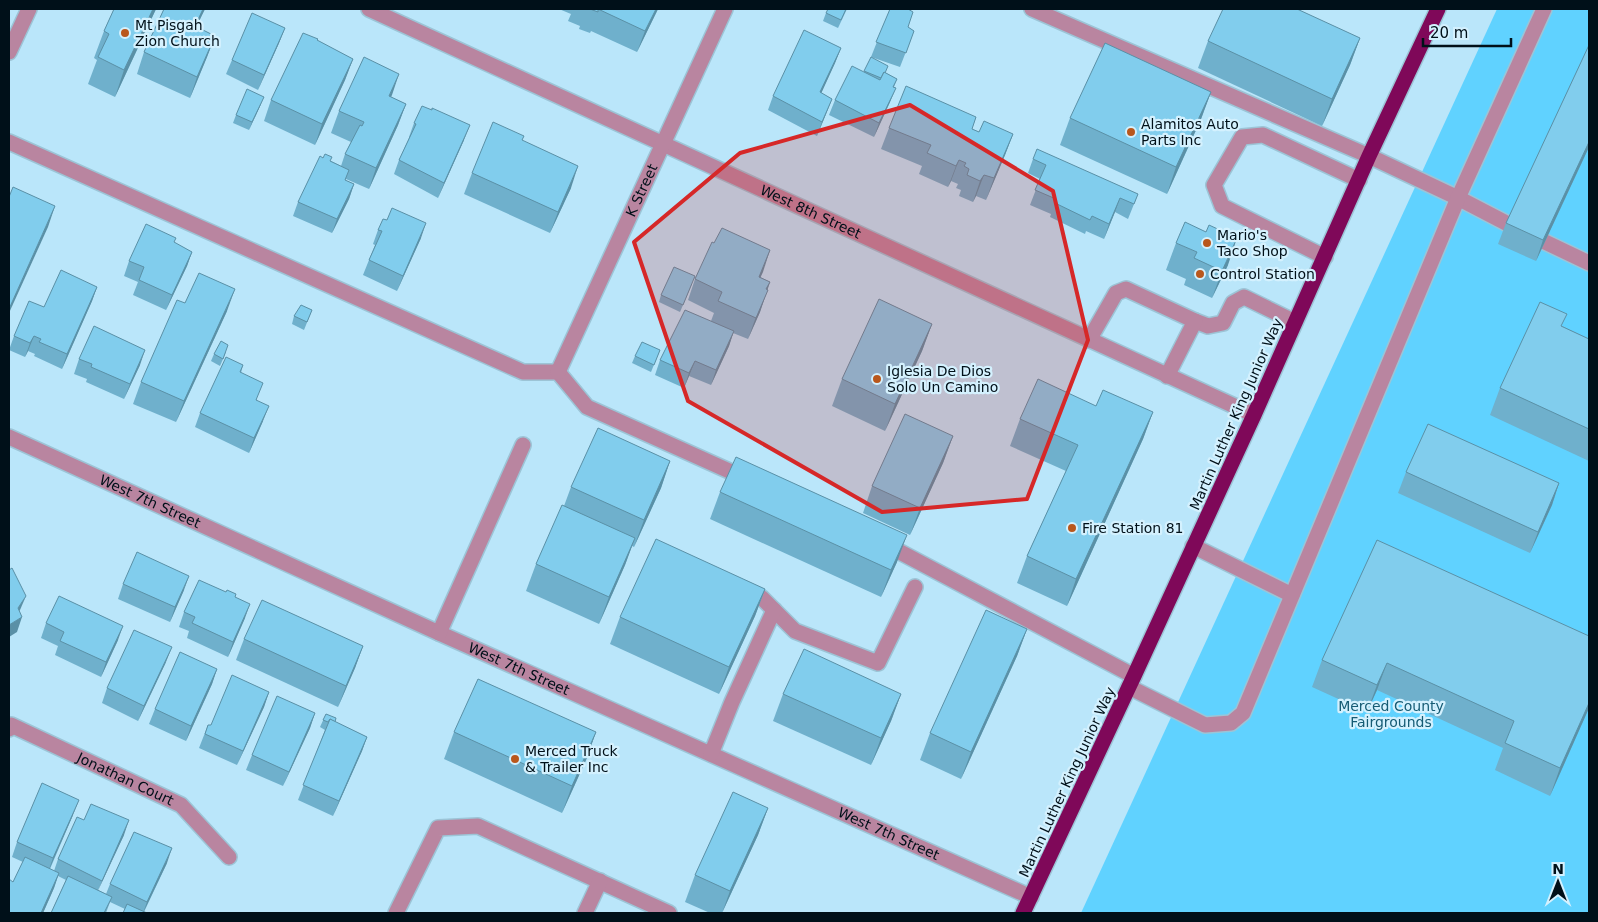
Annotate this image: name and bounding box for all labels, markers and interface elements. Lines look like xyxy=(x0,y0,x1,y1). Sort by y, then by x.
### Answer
scale bar xyxy=(1423,15,1510,47)
place label: Mt Pisgah Zion Church xyxy=(135,17,220,49)
text: 20 m xyxy=(1430,24,1468,42)
marker: Mt Pisgah Zion Church xyxy=(119,27,131,39)
place label: Alamitos Auto Parts Inc xyxy=(1141,116,1239,148)
marker: Alamitos Auto Parts Inc xyxy=(1125,126,1137,138)
street label: K Street xyxy=(623,161,661,219)
street label: West 8th Street xyxy=(758,182,864,242)
place label: Mario's Taco Shop xyxy=(1216,227,1288,259)
marker: Mario's Taco Shop xyxy=(1201,237,1213,249)
place label: Control Station xyxy=(1210,266,1315,282)
marker: Control Station xyxy=(1194,268,1206,280)
street label: Martin Luther King Junior Way xyxy=(1186,316,1286,512)
place label: Iglesia De Dios Solo Un Camino xyxy=(887,363,998,395)
marker: Iglesia De Dios Solo Un Camino xyxy=(871,373,883,385)
street label: West 7th Street xyxy=(97,471,204,531)
place label: Fire Station 81 xyxy=(1082,520,1183,536)
marker: Fire Station 81 xyxy=(1066,522,1078,534)
street label: West 7th Street xyxy=(466,639,572,698)
street label: Martin Luther King Junior Way xyxy=(1016,684,1118,880)
park label: Merced County Fairgrounds xyxy=(1338,698,1444,730)
place label: Merced Truck & Trailer Inc xyxy=(525,743,619,775)
street label: Jonathan Court xyxy=(74,749,177,809)
marker: Merced Truck & Trailer Inc xyxy=(509,753,521,765)
street label: West 7th Street xyxy=(836,804,942,863)
north arrow xyxy=(1533,857,1583,907)
text: N xyxy=(1552,861,1564,877)

